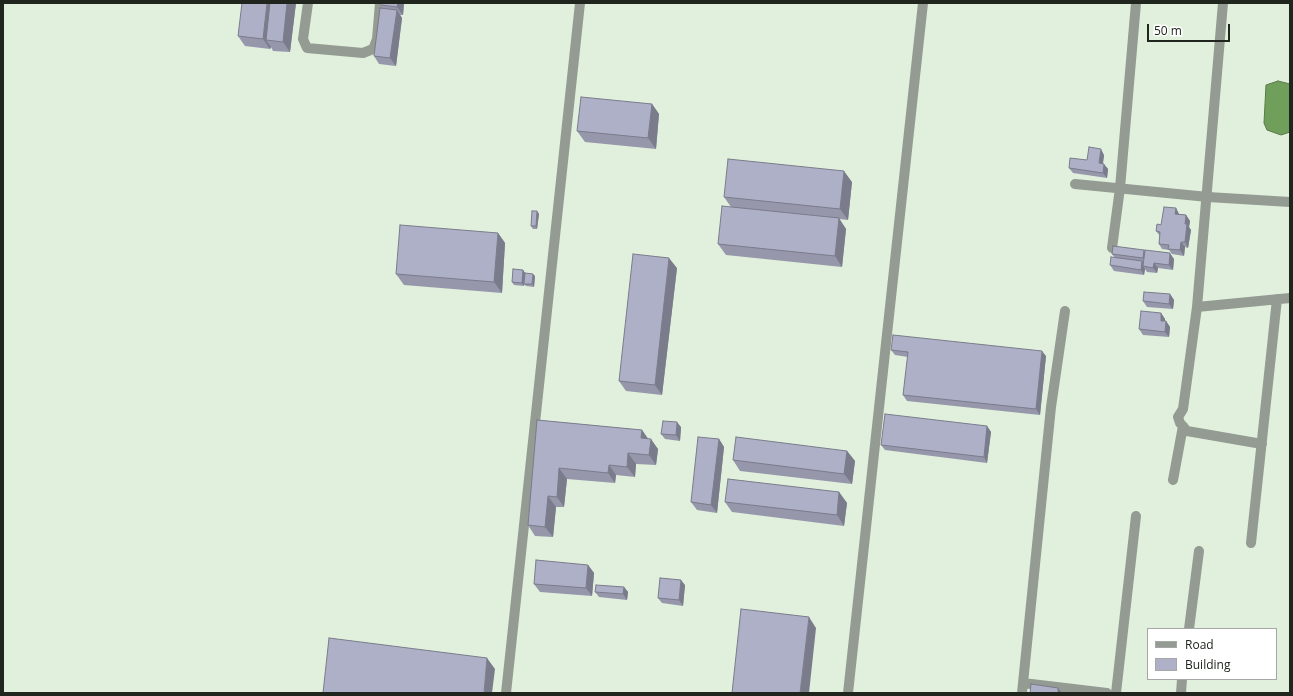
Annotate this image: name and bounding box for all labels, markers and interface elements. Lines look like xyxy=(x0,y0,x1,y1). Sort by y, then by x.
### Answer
scale bar xyxy=(1149,16,1232,42)
text: 50 m xyxy=(1154,22,1182,39)
legend xyxy=(1147,628,1277,680)
text: Road xyxy=(1185,636,1214,653)
text: Building xyxy=(1185,656,1230,673)

